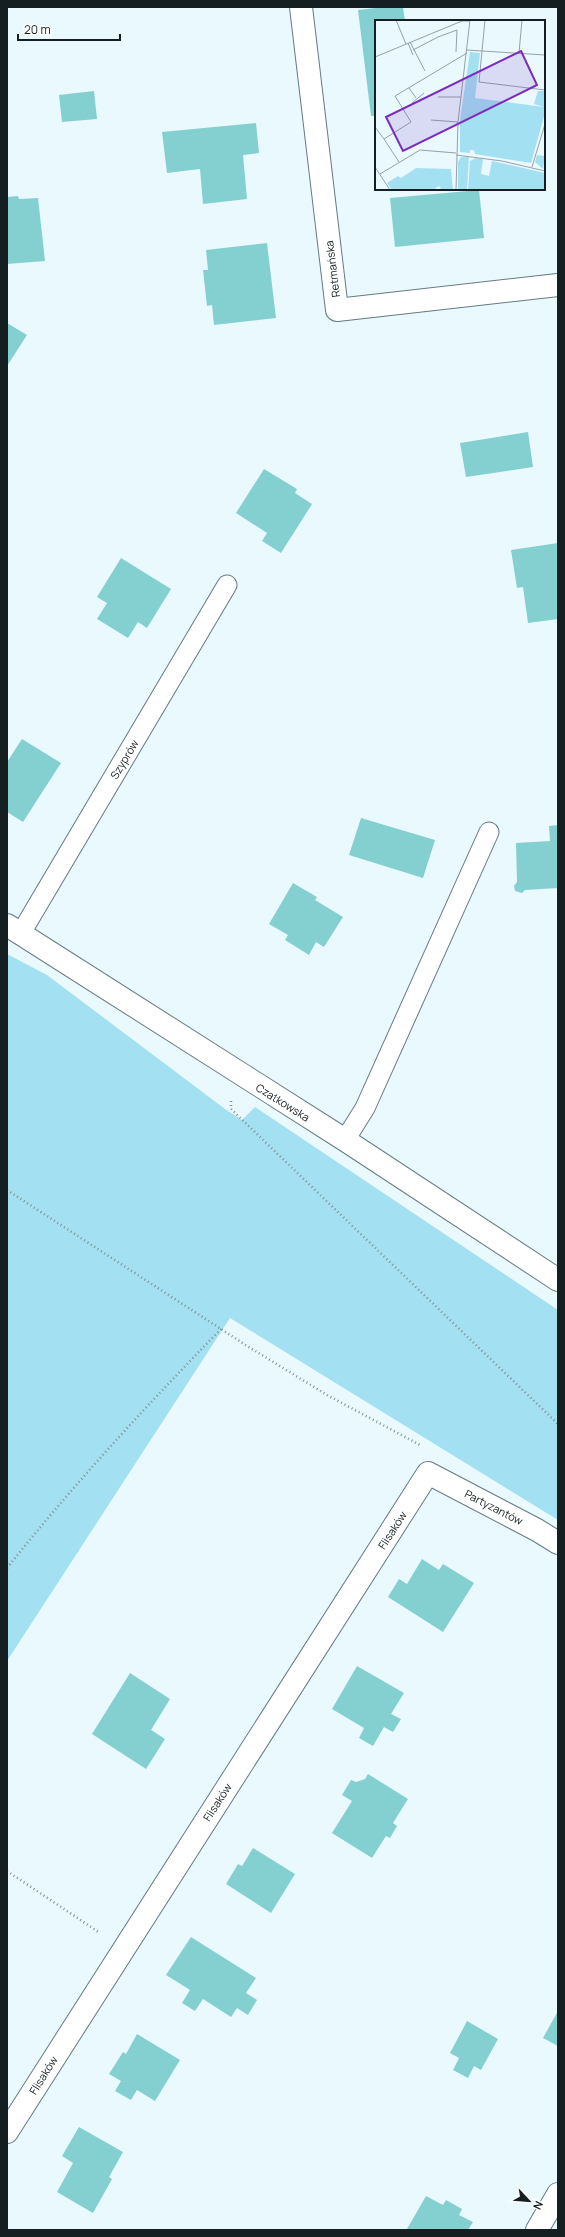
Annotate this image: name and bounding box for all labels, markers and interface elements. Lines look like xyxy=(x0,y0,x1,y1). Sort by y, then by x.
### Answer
scale bar xyxy=(18,16,120,42)
inset map xyxy=(375,20,545,190)
text: 20 m xyxy=(24,21,51,38)
street label: Retmańska xyxy=(321,240,343,298)
street label: Szyprów xyxy=(106,736,142,781)
street label: Czatkowska xyxy=(253,1079,313,1125)
street label: Partyzantów xyxy=(462,1486,526,1528)
street label: Flisaków xyxy=(374,1508,410,1552)
street label: Flisaków xyxy=(199,1780,235,1824)
street label: Flisaków xyxy=(25,2052,61,2097)
north arrow xyxy=(509,2181,549,2221)
text: N xyxy=(530,2199,547,2213)

